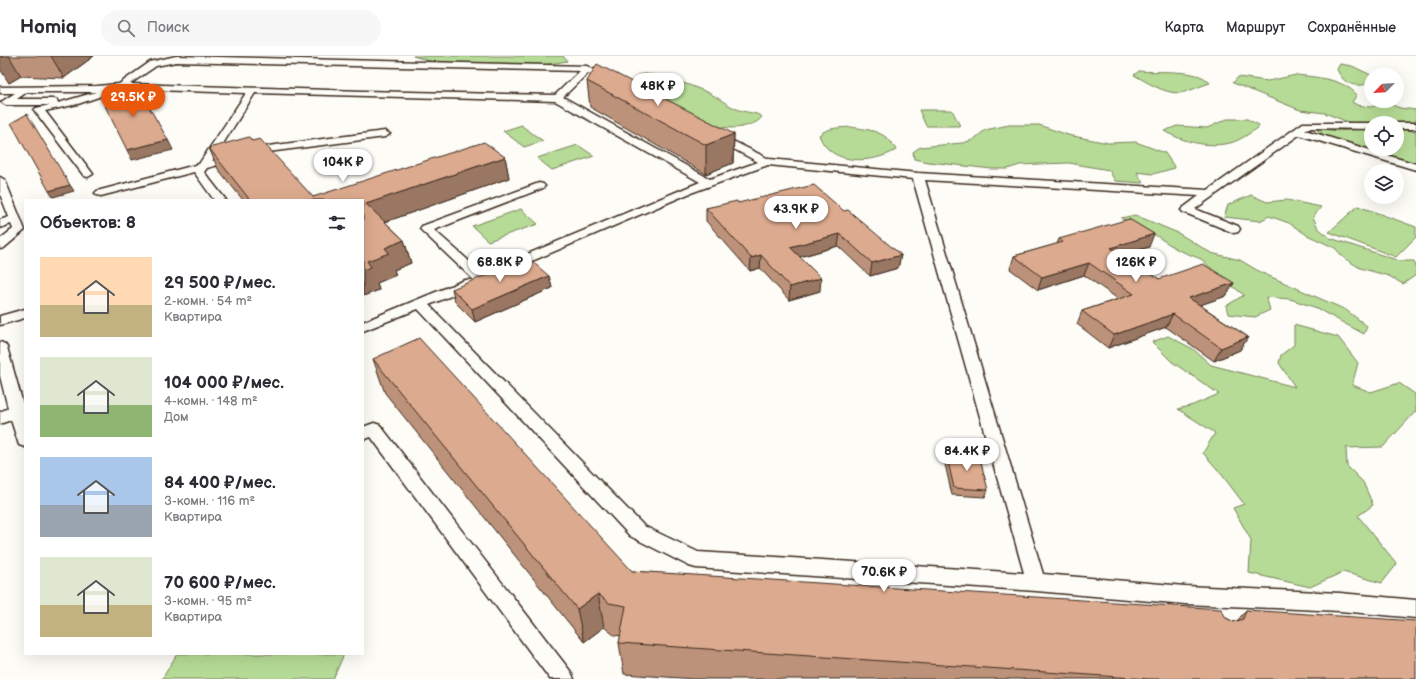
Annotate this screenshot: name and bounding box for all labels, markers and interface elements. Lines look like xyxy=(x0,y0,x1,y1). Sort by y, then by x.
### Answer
search box xyxy=(101,10,381,46)
text: Homiq xyxy=(20,16,77,39)
icon: search xyxy=(115,17,137,39)
text: Поиск xyxy=(147,18,189,37)
text: Карта xyxy=(1165,19,1204,36)
text: Маршрут xyxy=(1226,19,1286,36)
text: Сохранённые xyxy=(1308,19,1396,36)
north arrow xyxy=(1364,68,1404,108)
map controls xyxy=(1364,68,1404,204)
pin: 48K ₽ xyxy=(630,73,686,107)
text: 48K ₽ xyxy=(640,78,676,94)
pin: 29.5K ₽ xyxy=(96,84,170,118)
text: 29.5K ₽ xyxy=(110,89,156,105)
button: locate xyxy=(1364,116,1404,156)
pin: 104K ₽ xyxy=(310,149,376,183)
text: 104K ₽ xyxy=(322,154,364,170)
button: layers xyxy=(1364,164,1404,204)
pin: 43.9K ₽ xyxy=(759,196,833,230)
text: 43.9K ₽ xyxy=(773,201,819,217)
icon: filters xyxy=(326,212,348,234)
text: Объектов: 8 xyxy=(40,213,136,233)
pin: 68.8K ₽ xyxy=(463,249,537,283)
pin: 126K ₽ xyxy=(1103,249,1169,283)
text: 68.8K ₽ xyxy=(477,254,523,270)
text: 126K ₽ xyxy=(1115,254,1157,270)
icon: home xyxy=(72,273,120,321)
text: 29 500 ₽/мес. xyxy=(164,273,276,293)
text: 2-комн. · 54 m² xyxy=(164,293,252,309)
text: Квартира xyxy=(164,309,222,325)
icon: home xyxy=(72,373,120,421)
text: 104 000 ₽/мес. xyxy=(164,373,284,393)
text: 4-комн. · 148 m² xyxy=(164,393,258,409)
text: Дом xyxy=(164,409,189,425)
pin: 84.4K ₽ xyxy=(930,438,1004,472)
text: 84.4K ₽ xyxy=(944,443,990,459)
icon: home xyxy=(72,473,120,521)
text: 84 400 ₽/мес. xyxy=(164,473,276,493)
text: 3-комн. · 116 m² xyxy=(164,493,255,509)
text: Квартира xyxy=(164,509,222,525)
pin: 70.6K ₽ xyxy=(847,559,921,593)
text: 70.6K ₽ xyxy=(861,564,907,580)
icon: home xyxy=(72,573,120,621)
text: 70 600 ₽/мес. xyxy=(164,573,276,593)
text: 3-комн. · 95 m² xyxy=(164,593,252,609)
text: Квартира xyxy=(164,609,222,625)

